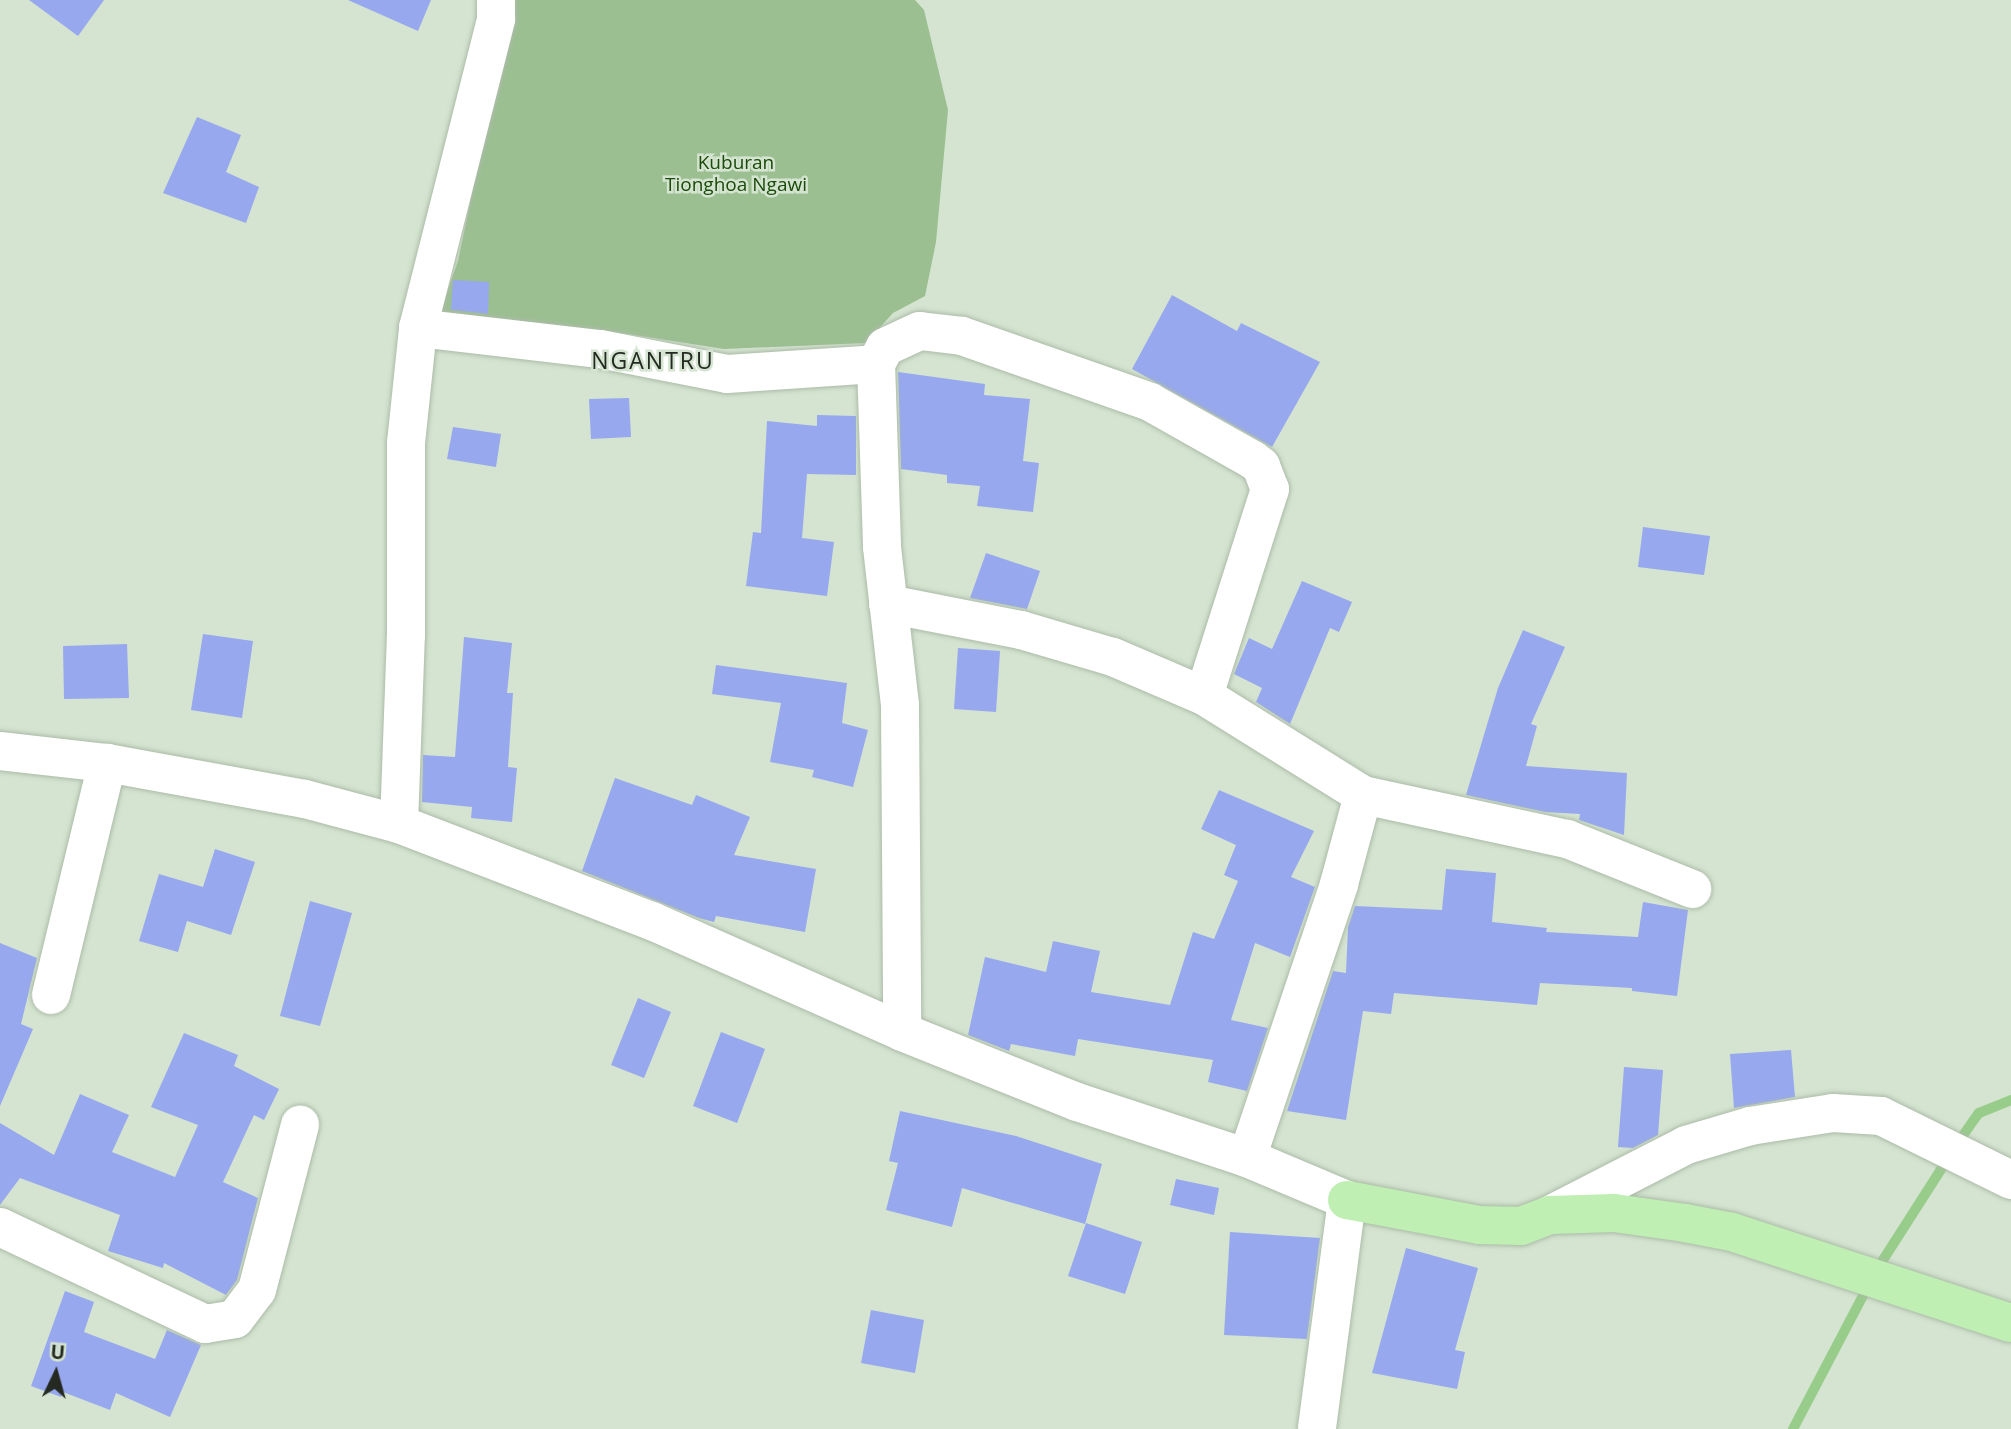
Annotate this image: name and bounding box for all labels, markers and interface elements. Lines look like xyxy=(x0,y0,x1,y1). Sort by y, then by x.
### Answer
park label: Kuburan Tionghoa Ngawi xyxy=(665,152,807,196)
district label: NGANTRU xyxy=(592,346,714,374)
north arrow xyxy=(21,1338,91,1408)
text: U xyxy=(50,1339,66,1366)

